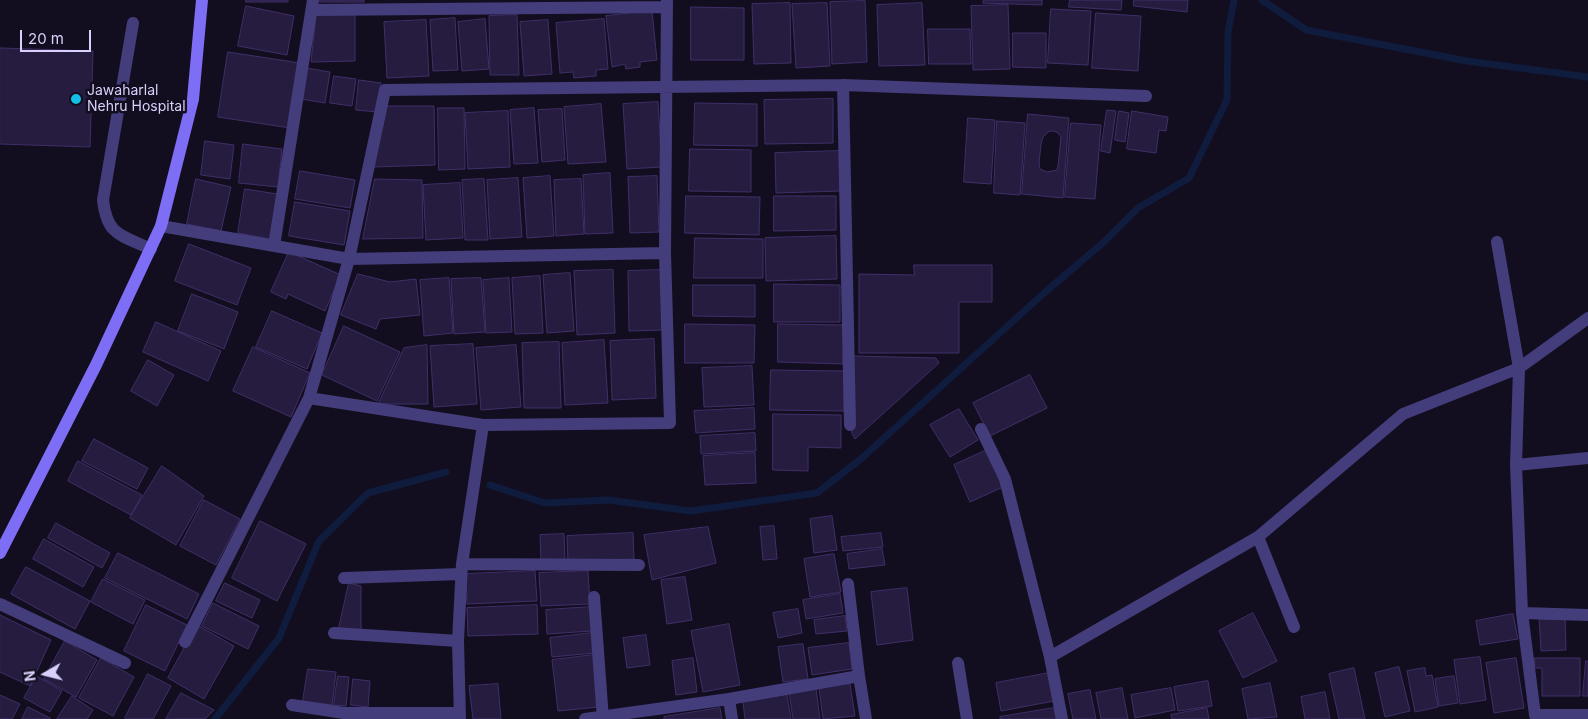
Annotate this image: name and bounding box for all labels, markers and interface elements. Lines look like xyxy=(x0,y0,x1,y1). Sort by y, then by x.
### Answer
scale bar xyxy=(22,20,94,52)
text: 20 m xyxy=(28,29,64,48)
place label: Jawaharlal Nehru Hospital xyxy=(87,83,186,115)
marker: Jawaharlal Nehru Hospital xyxy=(69,92,83,106)
north arrow xyxy=(20,649,70,699)
text: N xyxy=(20,670,39,683)

